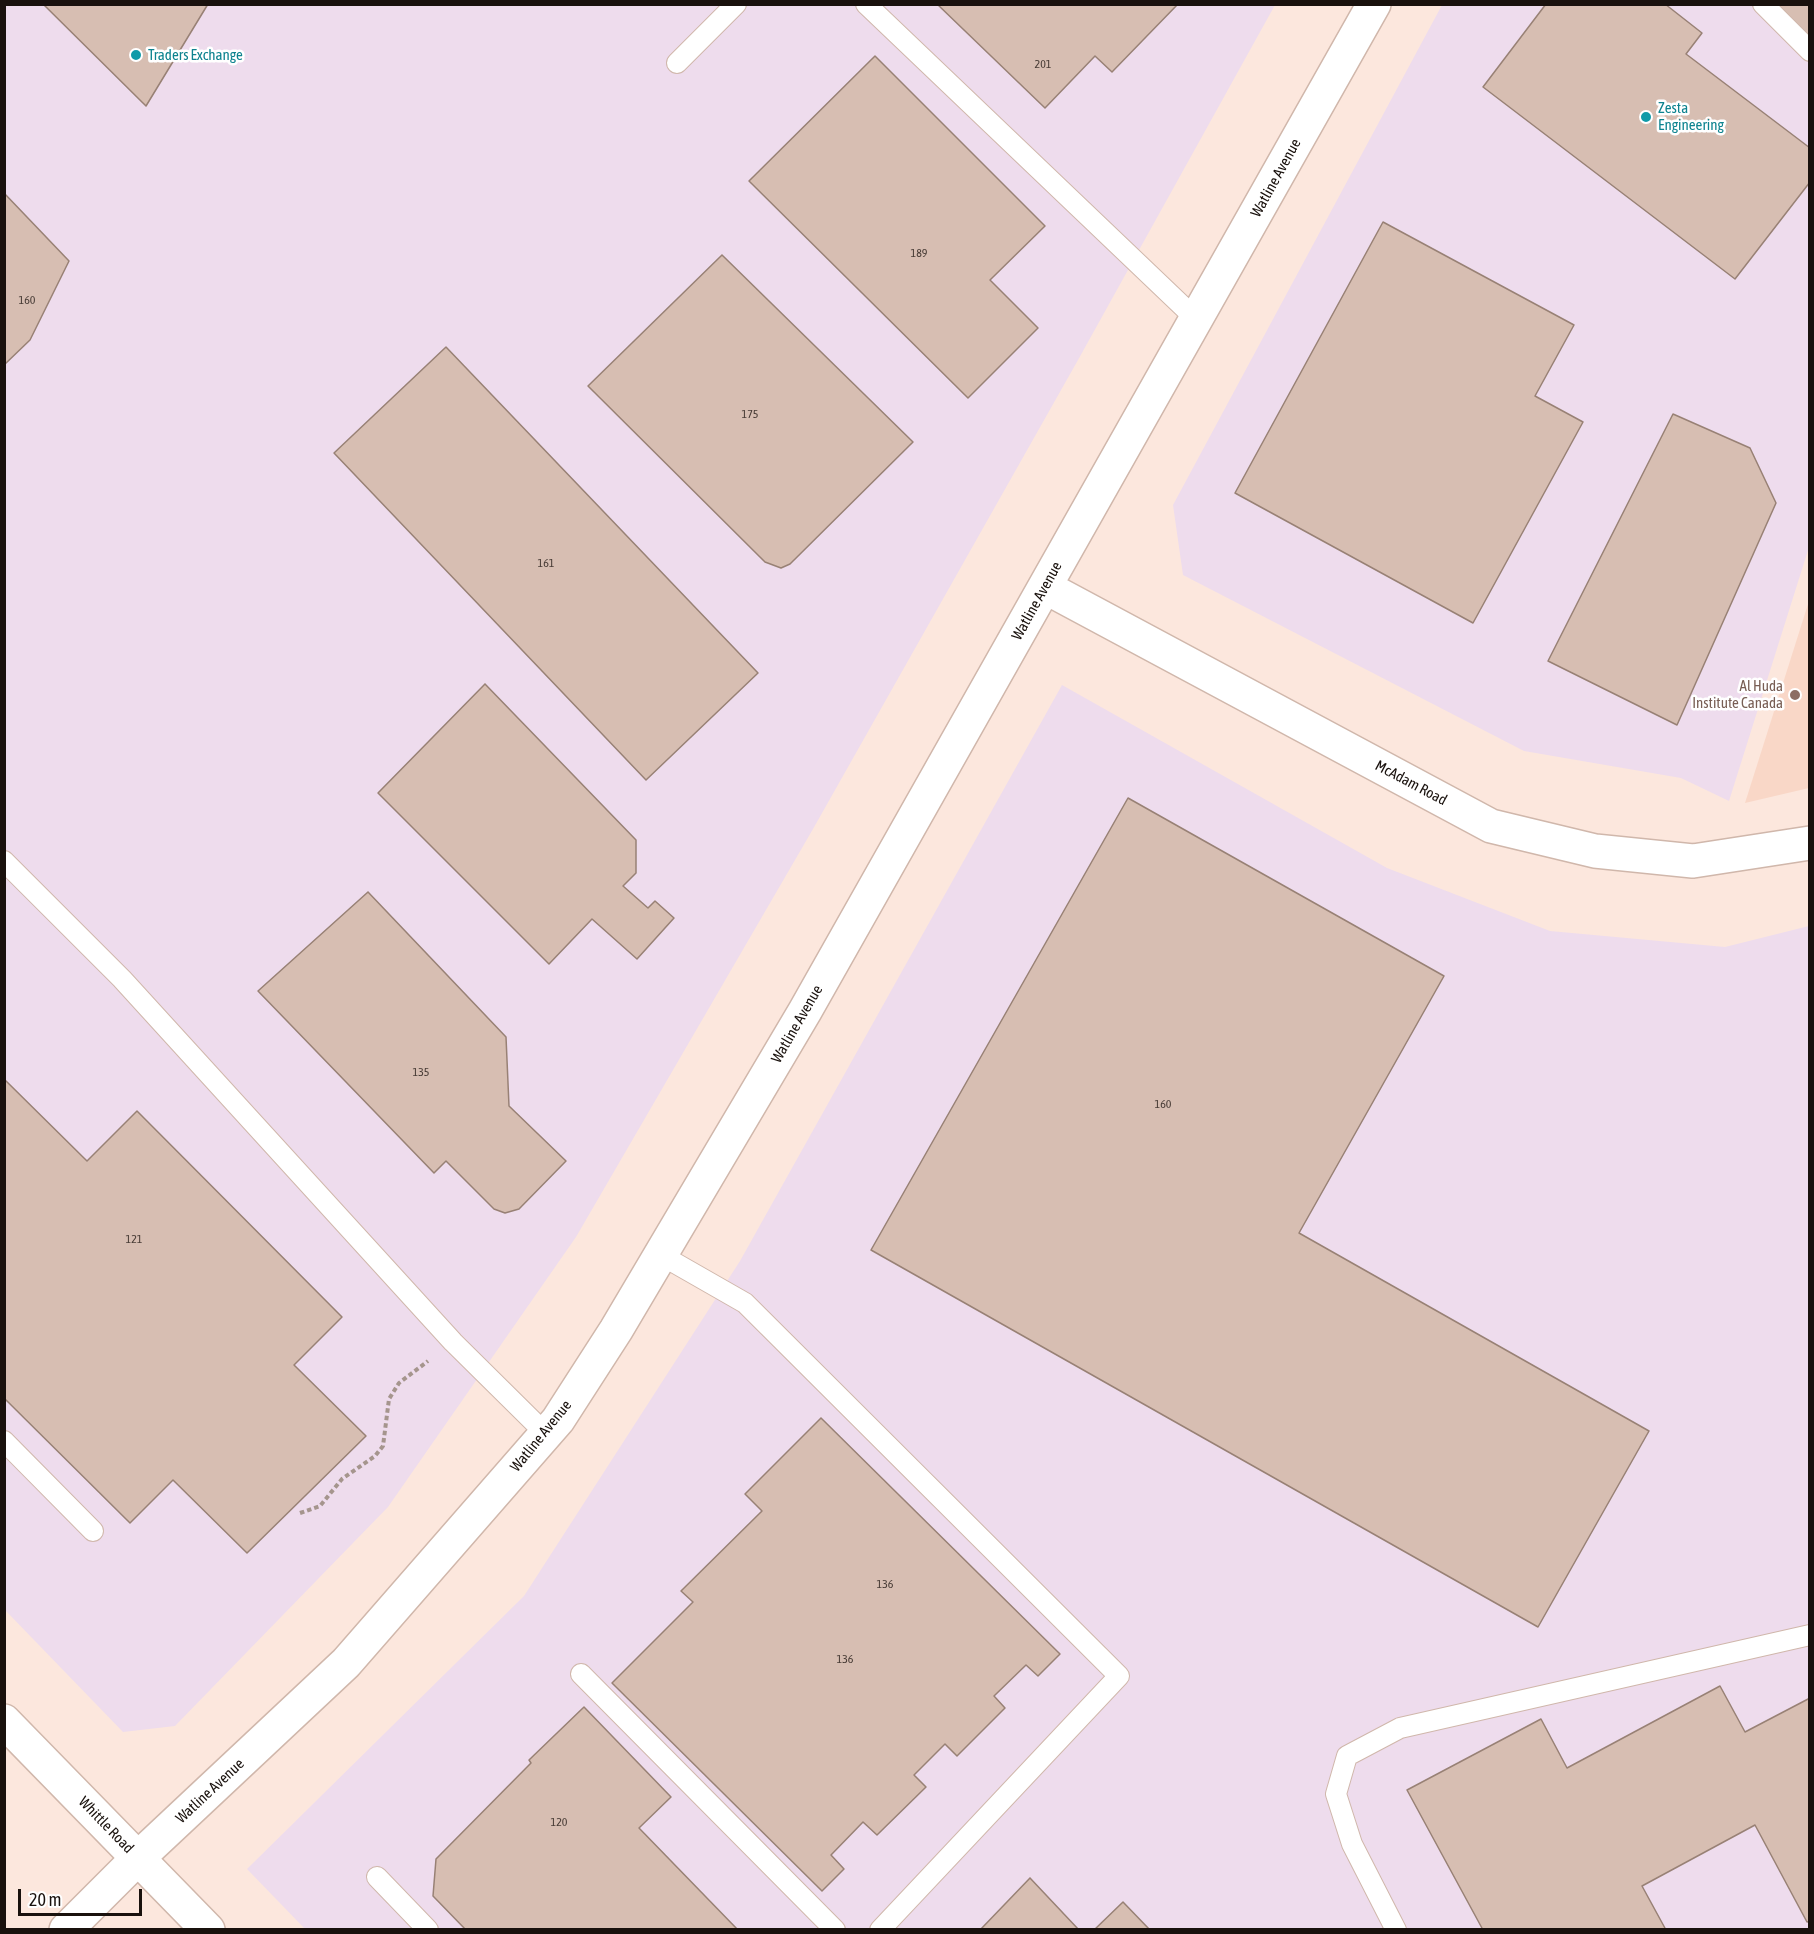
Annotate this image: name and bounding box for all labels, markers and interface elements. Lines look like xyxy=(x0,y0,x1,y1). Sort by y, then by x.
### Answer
place label: Traders Exchange xyxy=(148,46,243,64)
marker: Traders Exchange xyxy=(129,48,143,62)
house number: 201 xyxy=(1035,57,1051,71)
place label: Zesta Engineering xyxy=(1658,99,1724,134)
marker: Zesta Engineering xyxy=(1639,110,1653,124)
street label: Watline Avenue xyxy=(1247,136,1305,220)
house number: 189 xyxy=(911,246,927,260)
house number: 160 xyxy=(19,293,35,307)
house number: 175 xyxy=(742,407,758,421)
house number: 161 xyxy=(538,556,554,570)
street label: Watline Avenue xyxy=(1008,559,1066,643)
place label: Al Huda Institute Canada xyxy=(1692,677,1783,712)
marker: Al Huda Institute Canada xyxy=(1788,688,1802,702)
street label: McAdam Road xyxy=(1372,757,1450,809)
street label: Watline Avenue xyxy=(768,982,826,1066)
house number: 135 xyxy=(413,1065,429,1079)
house number: 160 xyxy=(1155,1097,1171,1111)
house number: 121 xyxy=(126,1232,142,1246)
street label: Watline Avenue xyxy=(507,1397,575,1475)
house number: 136 xyxy=(877,1577,893,1591)
house number: 136 xyxy=(837,1652,853,1666)
street label: Watline Avenue xyxy=(172,1755,248,1827)
street label: Whittle Road xyxy=(75,1793,137,1857)
house number: 120 xyxy=(551,1815,567,1829)
scale bar xyxy=(21,1877,146,1915)
text: 20 m xyxy=(29,1889,61,1910)

